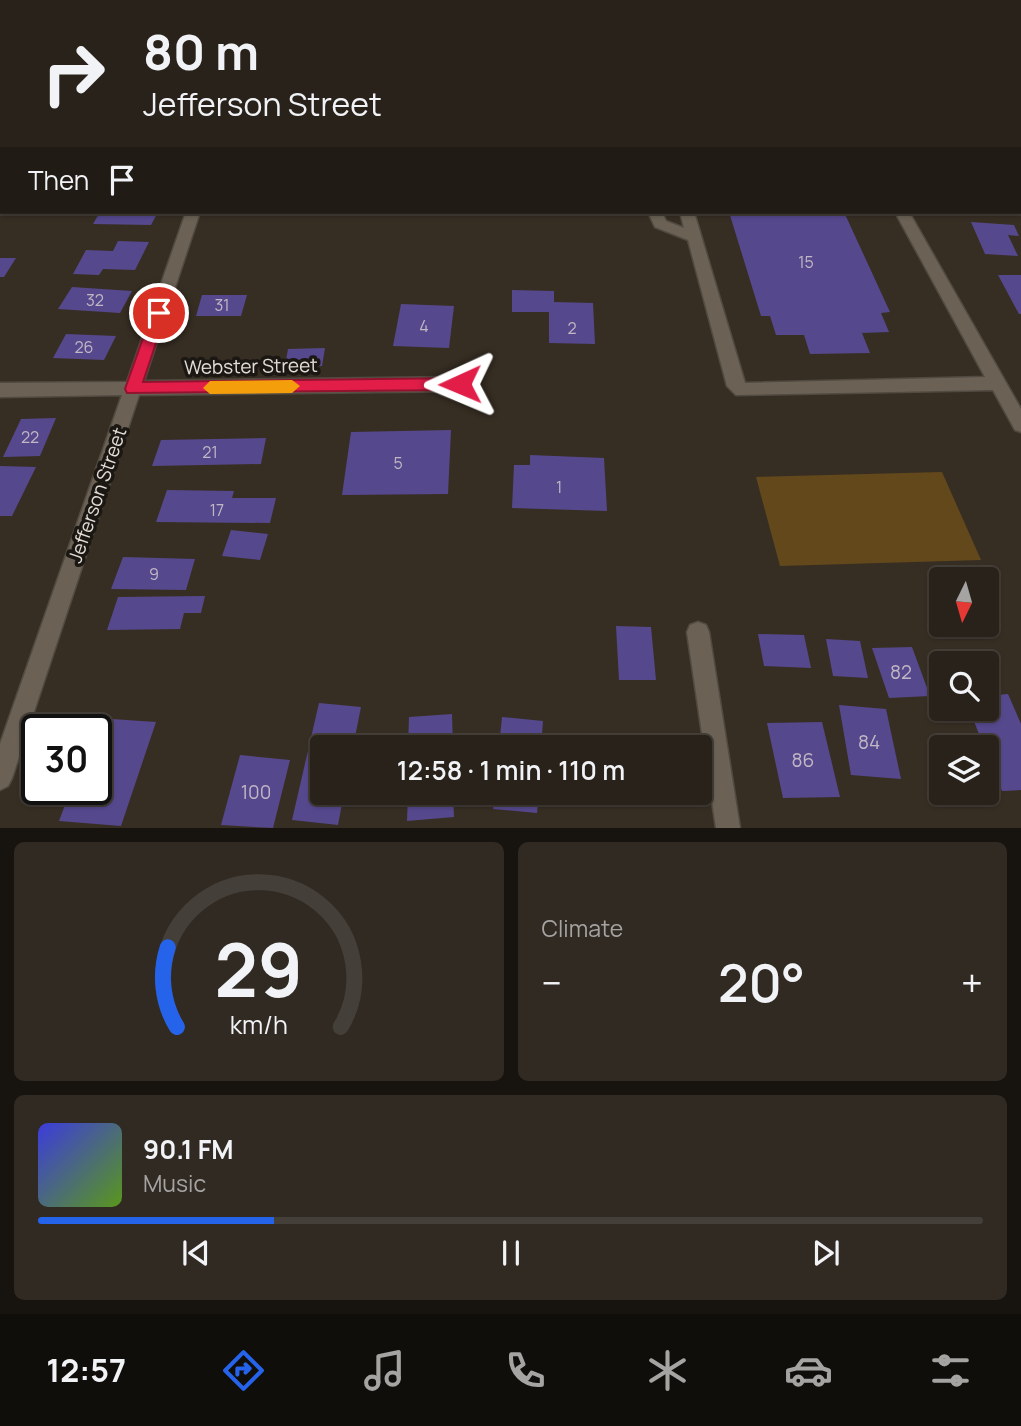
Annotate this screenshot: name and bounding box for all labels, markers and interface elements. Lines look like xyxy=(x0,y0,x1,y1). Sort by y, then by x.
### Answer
text: 80 m xyxy=(143,18,259,85)
icon: right xyxy=(28,28,119,119)
text: Jefferson Street xyxy=(143,82,382,126)
icon: arrive xyxy=(103,161,141,199)
text: Then xyxy=(28,162,89,198)
house number: 15 xyxy=(798,251,814,273)
pin xyxy=(129,283,189,343)
house number: 32 xyxy=(86,289,104,311)
icon: arrive xyxy=(140,294,178,332)
house number: 31 xyxy=(214,294,230,316)
house number: 4 xyxy=(419,315,429,337)
house number: 2 xyxy=(567,317,577,339)
house number: 26 xyxy=(74,336,94,358)
position arrow xyxy=(423,347,497,421)
street label: Webster Street xyxy=(184,352,318,380)
street label: Jefferson Street xyxy=(62,424,132,566)
house number: 22 xyxy=(21,426,39,448)
house number: 21 xyxy=(202,441,218,463)
house number: 5 xyxy=(393,452,403,474)
house number: 1 xyxy=(556,476,562,498)
house number: 17 xyxy=(210,499,224,521)
house number: 9 xyxy=(149,563,159,585)
north arrow xyxy=(929,567,999,637)
map controls xyxy=(929,567,999,805)
button: search xyxy=(929,651,999,721)
house number: 82 xyxy=(890,659,912,685)
speed limit sign: 30 xyxy=(21,714,112,805)
house number: 84 xyxy=(858,729,880,755)
button: layers xyxy=(929,735,999,805)
house number: 86 xyxy=(792,747,814,773)
text: 12:58 · 1 min · 110 m xyxy=(397,752,625,788)
house number: 100 xyxy=(241,779,271,805)
text: Climate xyxy=(542,912,623,944)
text: 29 xyxy=(214,920,303,1020)
text: 20° xyxy=(718,947,805,1018)
text: − xyxy=(542,956,562,1008)
text: + xyxy=(961,956,983,1008)
text: km/h xyxy=(230,1007,288,1042)
text: 90.1 FM xyxy=(143,1131,233,1167)
text: Music xyxy=(143,1167,206,1199)
icon: previous xyxy=(177,1234,215,1272)
icon: pause xyxy=(492,1234,530,1272)
icon: next xyxy=(807,1234,845,1272)
icon: directions xyxy=(219,1346,268,1395)
icon: music xyxy=(360,1346,409,1395)
icon: phone xyxy=(501,1346,550,1395)
icon: climate xyxy=(643,1346,692,1395)
icon: car xyxy=(784,1346,833,1395)
icon: filters xyxy=(926,1346,975,1395)
text: 12:57 xyxy=(46,1348,126,1392)

